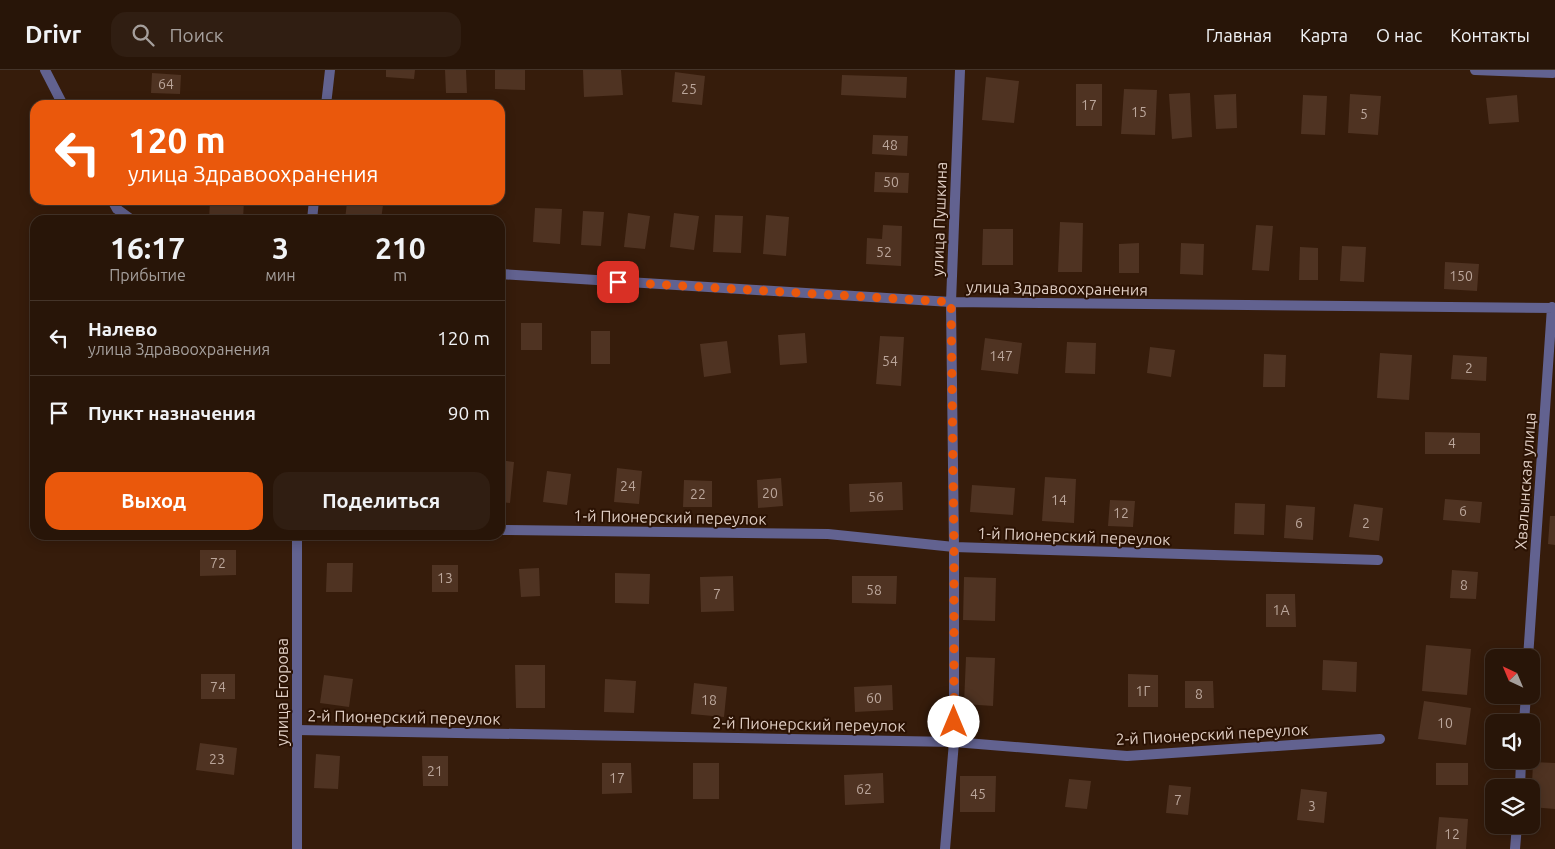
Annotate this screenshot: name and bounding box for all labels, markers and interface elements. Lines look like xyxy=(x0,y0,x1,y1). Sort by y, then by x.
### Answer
search box xyxy=(111,12,461,57)
text: Drivr xyxy=(25,21,81,48)
icon: search xyxy=(129,21,157,49)
text: Поиск xyxy=(169,24,224,46)
text: Главная xyxy=(1206,25,1272,45)
text: Карта xyxy=(1300,25,1348,45)
text: О нас xyxy=(1376,25,1422,45)
text: Контакты xyxy=(1450,25,1530,45)
house number: 64 xyxy=(158,76,174,92)
house number: 25 xyxy=(681,81,697,97)
house number: 17 xyxy=(1081,97,1097,113)
house number: 15 xyxy=(1131,104,1147,120)
house number: 5 xyxy=(1360,106,1368,122)
icon: left xyxy=(45,120,110,185)
text: 120 m xyxy=(128,120,226,160)
house number: 48 xyxy=(882,137,898,153)
text: улица Здравоохранения xyxy=(128,161,378,186)
street label: улица Пушкина xyxy=(928,161,950,277)
house number: 50 xyxy=(883,174,899,190)
text: 16:17 xyxy=(110,231,185,265)
text: 3 xyxy=(272,231,289,265)
text: 210 xyxy=(375,231,426,265)
house number: 52 xyxy=(876,244,892,260)
pin xyxy=(597,261,639,303)
text: Прибытие xyxy=(109,266,186,284)
text: мин xyxy=(265,266,296,284)
text: m xyxy=(393,266,407,284)
icon: arrive xyxy=(604,268,632,296)
house number: 150 xyxy=(1449,268,1473,284)
street label: улица Здравоохранения xyxy=(966,277,1148,299)
text: Налево xyxy=(88,318,157,340)
icon: left xyxy=(45,324,73,352)
text: 120 m xyxy=(437,327,490,349)
text: улица Здравоохранения xyxy=(88,340,270,358)
house number: 147 xyxy=(989,348,1013,364)
house number: 54 xyxy=(882,353,898,369)
house number: 2 xyxy=(1465,360,1473,376)
icon: arrive xyxy=(45,399,73,427)
text: Пункт назначения xyxy=(88,402,256,424)
text: 90 m xyxy=(448,402,490,424)
street label: Хвалынская улица xyxy=(1511,412,1539,550)
house number: 4 xyxy=(1448,435,1456,451)
button: Выход xyxy=(45,472,263,530)
button: Поделиться xyxy=(273,472,490,530)
house number: 24 xyxy=(620,478,636,494)
house number: 20 xyxy=(762,485,778,501)
house number: 22 xyxy=(690,486,706,502)
house number: 56 xyxy=(868,489,884,505)
house number: 14 xyxy=(1051,492,1067,508)
house number: 6 xyxy=(1459,503,1467,519)
house number: 12 xyxy=(1113,505,1129,521)
street label: 1-й Пионерский переулок xyxy=(573,506,767,528)
house number: 6 xyxy=(1295,515,1303,531)
house number: 2 xyxy=(1362,515,1370,531)
street label: 1-й Пионерский переулок xyxy=(977,524,1171,548)
house number: 72 xyxy=(210,555,226,571)
house number: 13 xyxy=(437,570,453,586)
house number: 8 xyxy=(1460,577,1468,593)
house number: 58 xyxy=(866,582,882,598)
house number: 7 xyxy=(713,586,721,602)
house number: 1А xyxy=(1273,602,1290,618)
street label: улица Егорова xyxy=(273,638,291,746)
north arrow xyxy=(1485,649,1540,704)
map controls xyxy=(1485,649,1540,834)
house number: 74 xyxy=(210,679,226,695)
house number: 1Г xyxy=(1136,683,1150,699)
house number: 8 xyxy=(1195,686,1203,702)
house number: 60 xyxy=(866,690,882,706)
house number: 18 xyxy=(701,692,717,708)
position arrow xyxy=(927,695,979,747)
street label: 2-й Пионерский переулок xyxy=(307,706,501,728)
street label: 2-й Пионерский переулок xyxy=(712,713,906,735)
button: sound xyxy=(1485,714,1540,769)
house number: 10 xyxy=(1437,715,1453,731)
street label: 2-й Пионерский переулок xyxy=(1115,720,1309,748)
house number: 23 xyxy=(209,751,225,767)
house number: 21 xyxy=(427,763,443,779)
house number: 17 xyxy=(609,770,625,786)
button: layers xyxy=(1485,779,1540,834)
house number: 62 xyxy=(856,781,872,797)
house number: 45 xyxy=(970,786,986,802)
house number: 7 xyxy=(1174,792,1182,808)
house number: 3 xyxy=(1308,798,1316,814)
house number: 12 xyxy=(1444,826,1460,842)

